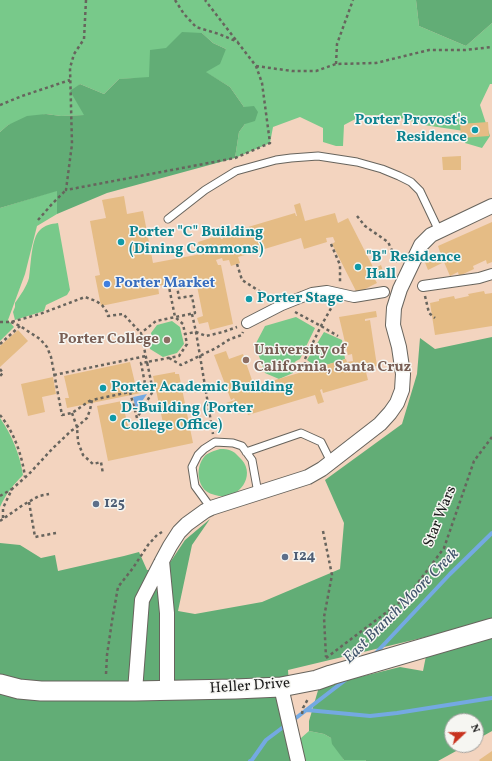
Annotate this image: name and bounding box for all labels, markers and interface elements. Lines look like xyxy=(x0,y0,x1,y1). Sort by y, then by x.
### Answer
place label: Porter Provost's Residence xyxy=(355,112,467,147)
marker: Porter Provost's Residence xyxy=(470,125,480,135)
place label: Porter "C" Building (Dining Commons) xyxy=(129,224,264,259)
marker: Porter "C" Building (Dining Commons) xyxy=(116,237,126,247)
place label: "B" Residence Hall xyxy=(366,249,461,284)
marker: "B" Residence Hall xyxy=(353,262,363,272)
place label: Porter Market xyxy=(115,275,215,293)
marker: Porter Market xyxy=(102,279,112,289)
place label: Porter Stage xyxy=(257,290,343,308)
marker: Porter Stage xyxy=(244,294,254,304)
place label: Porter College xyxy=(59,331,159,349)
marker: Porter College xyxy=(162,335,172,345)
place label: University of California, Santa Cruz xyxy=(254,342,411,377)
marker: University of California, Santa Cruz xyxy=(241,355,251,365)
place label: Porter Academic Building xyxy=(111,379,293,397)
marker: Porter Academic Building xyxy=(98,383,108,393)
place label: D-Building (Porter College Office) xyxy=(121,400,253,435)
marker: D-Building (Porter College Office) xyxy=(108,413,118,423)
street label: Star Wars xyxy=(421,484,461,550)
place label: 125 xyxy=(104,495,125,513)
marker: 125 xyxy=(91,499,101,509)
water label: East Branch Moore Creek xyxy=(340,545,464,669)
place label: 124 xyxy=(293,548,316,566)
marker: 124 xyxy=(280,552,290,562)
street label: Heller Drive xyxy=(209,675,291,699)
north arrow xyxy=(444,713,484,753)
text: N xyxy=(466,722,483,735)

